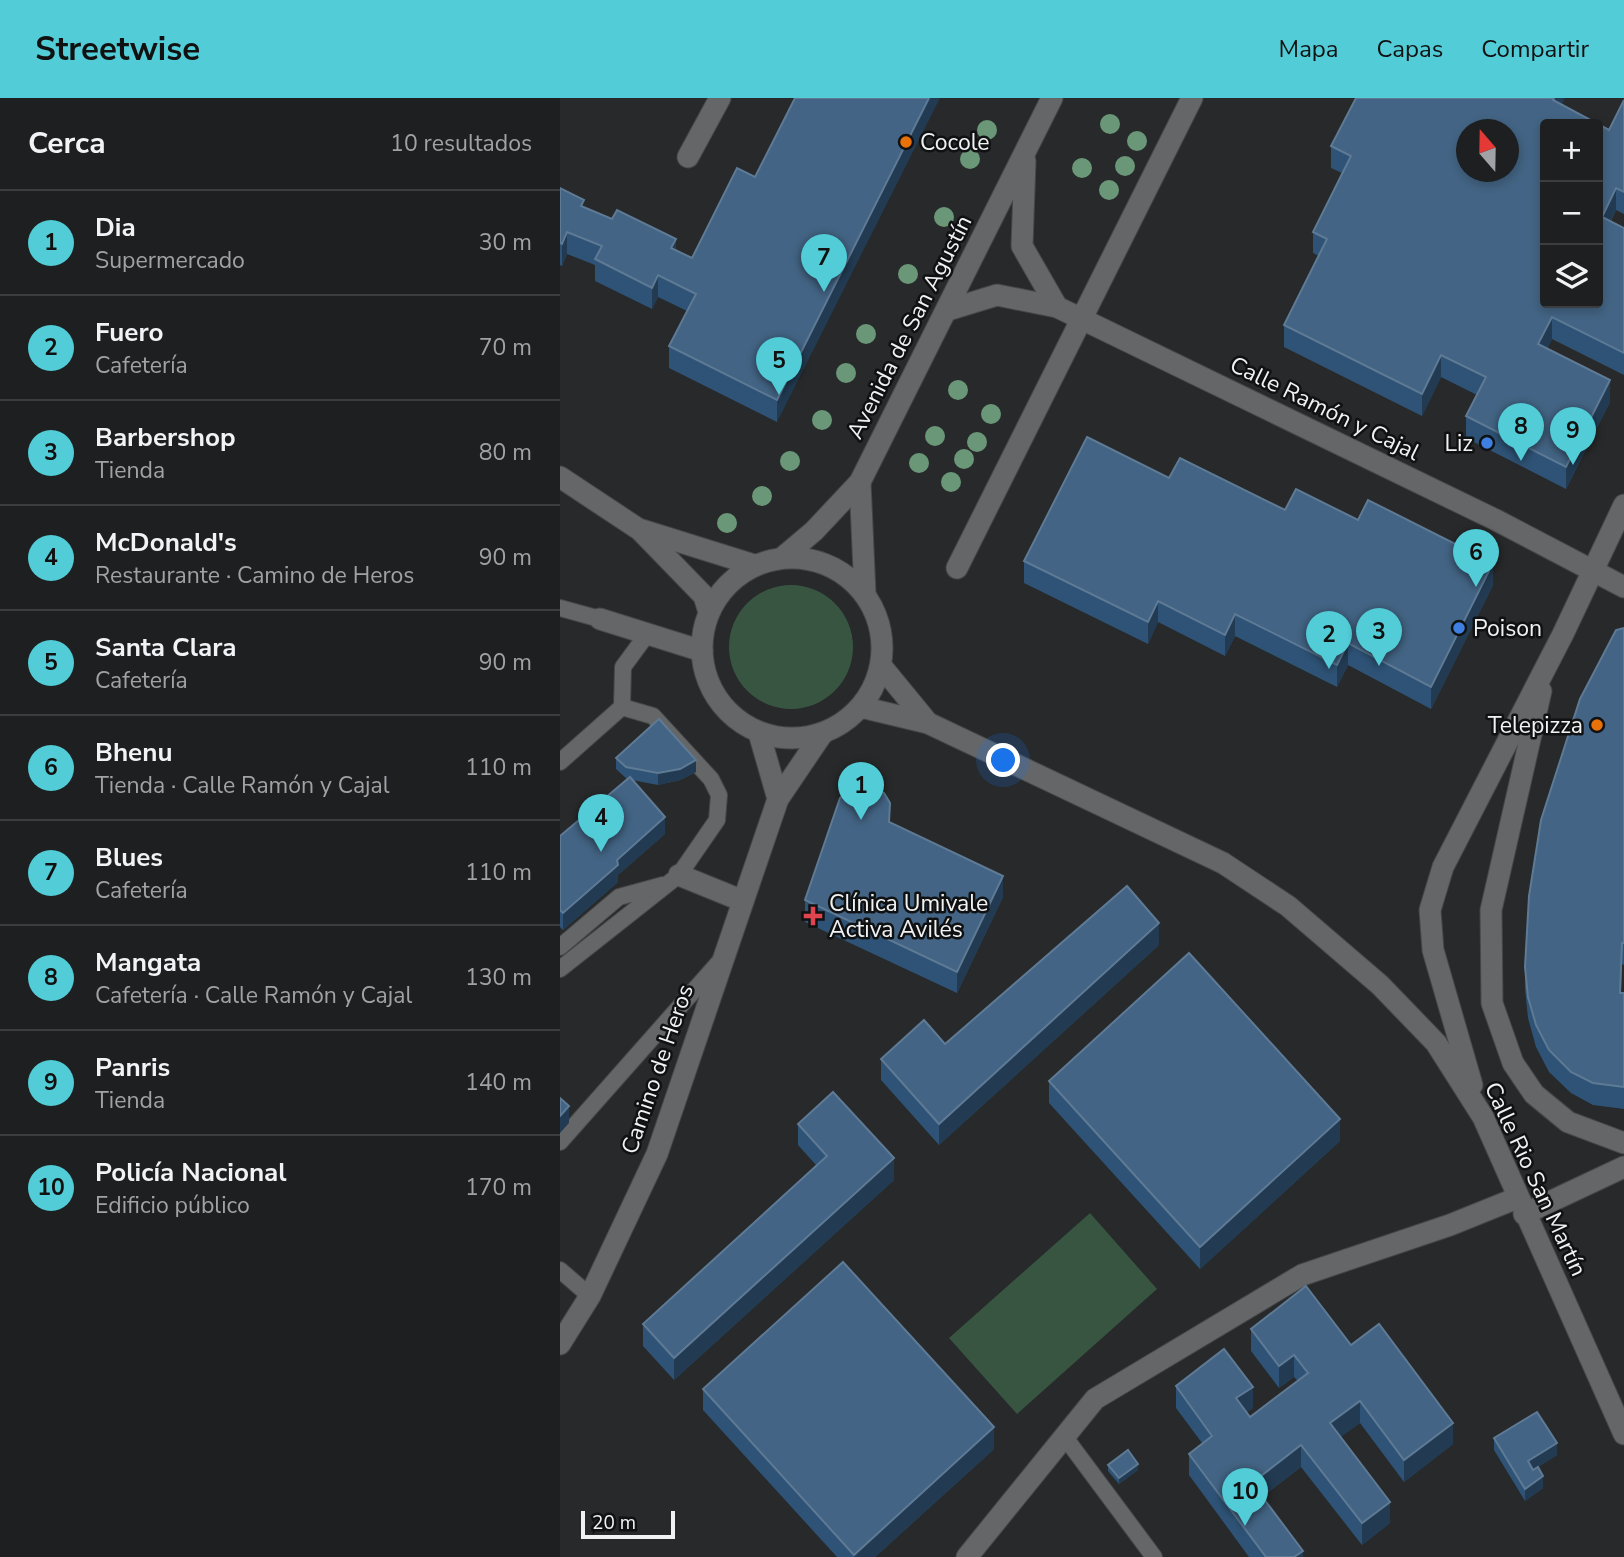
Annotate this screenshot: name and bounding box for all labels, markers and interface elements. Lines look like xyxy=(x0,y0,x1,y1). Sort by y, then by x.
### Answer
text: Streetwise xyxy=(35,27,200,72)
text: Mapa xyxy=(1279,33,1339,65)
text: Capas xyxy=(1377,33,1443,65)
text: Compartir xyxy=(1481,33,1589,65)
north arrow xyxy=(1456,119,1519,182)
map controls xyxy=(1540,119,1603,308)
button: + xyxy=(1540,119,1603,182)
text: Cerca xyxy=(28,123,106,164)
place label: Cocole xyxy=(920,127,990,158)
text: 10 resultados xyxy=(390,128,532,159)
marker: Cocole xyxy=(898,134,914,150)
button: − xyxy=(1540,182,1603,245)
text: Dia xyxy=(95,210,136,245)
street label: Avenida de San Agustín xyxy=(840,210,979,444)
text: 1 xyxy=(44,227,58,258)
text: 30 m xyxy=(479,227,532,258)
pin: 7 xyxy=(801,234,847,292)
text: Supermercado xyxy=(95,245,245,276)
button: layers xyxy=(1540,245,1603,308)
text: Fuero xyxy=(95,315,163,350)
text: 2 xyxy=(44,332,58,363)
text: 70 m xyxy=(479,332,532,363)
pin: 5 xyxy=(756,337,802,395)
street label: Calle Ramón y Cajal xyxy=(1225,349,1425,468)
text: Cafetería xyxy=(95,350,188,381)
pin: 8 xyxy=(1498,403,1544,461)
pin: 9 xyxy=(1550,407,1596,465)
text: Barbershop xyxy=(95,420,236,455)
place label: Liz xyxy=(1445,428,1473,459)
marker: Liz xyxy=(1479,435,1495,451)
text: 3 xyxy=(44,437,58,468)
text: 80 m xyxy=(479,437,532,468)
text: Tienda xyxy=(95,455,165,486)
text: McDonald's xyxy=(95,525,237,560)
pin: 6 xyxy=(1453,529,1499,587)
text: 4 xyxy=(44,542,58,573)
text: 90 m xyxy=(479,542,532,573)
text: Restaurante · Camino de Heros xyxy=(95,560,414,591)
pin: 3 xyxy=(1356,608,1402,666)
pin: 2 xyxy=(1306,611,1352,669)
place label: Poison xyxy=(1473,613,1542,644)
marker: Poison xyxy=(1451,620,1467,636)
text: Santa Clara xyxy=(95,630,237,665)
text: 5 xyxy=(44,647,58,678)
text: 90 m xyxy=(479,647,532,678)
text: Cafetería xyxy=(95,665,188,696)
place label: Telepizza xyxy=(1488,710,1583,741)
marker: Telepizza xyxy=(1589,717,1605,733)
text: Bhenu xyxy=(95,735,172,770)
your location xyxy=(986,743,1020,777)
text: 6 xyxy=(44,752,58,783)
text: 110 m xyxy=(465,752,532,783)
pin: 1 xyxy=(838,762,884,820)
text: Tienda · Calle Ramón y Cajal xyxy=(95,770,390,801)
pin: 4 xyxy=(578,794,624,852)
text: Blues xyxy=(95,840,163,875)
text: 7 xyxy=(44,857,58,888)
text: 110 m xyxy=(465,857,532,888)
text: Cafetería xyxy=(95,875,188,906)
place label: Clínica Umivale Activa Avilés xyxy=(829,888,988,945)
marker: Clínica Umivale Activa Avilés xyxy=(803,906,823,926)
text: Mangata xyxy=(95,945,201,980)
text: 8 xyxy=(44,962,58,993)
text: 130 m xyxy=(465,962,532,993)
text: Cafetería · Calle Ramón y Cajal xyxy=(95,980,412,1011)
street label: Camino de Heros xyxy=(614,980,701,1158)
text: Panris xyxy=(95,1050,170,1085)
text: 9 xyxy=(44,1067,58,1098)
text: 140 m xyxy=(465,1067,532,1098)
street label: Calle Rio San Martín xyxy=(1477,1077,1594,1281)
text: Tienda xyxy=(95,1085,165,1116)
text: Policía Nacional xyxy=(95,1155,287,1190)
text: 10 xyxy=(37,1172,65,1203)
text: 170 m xyxy=(465,1172,532,1203)
text: Edificio público xyxy=(95,1190,250,1221)
pin: 10 xyxy=(1222,1468,1268,1526)
scale bar xyxy=(581,1508,676,1540)
text: 20 m xyxy=(592,1510,636,1536)

